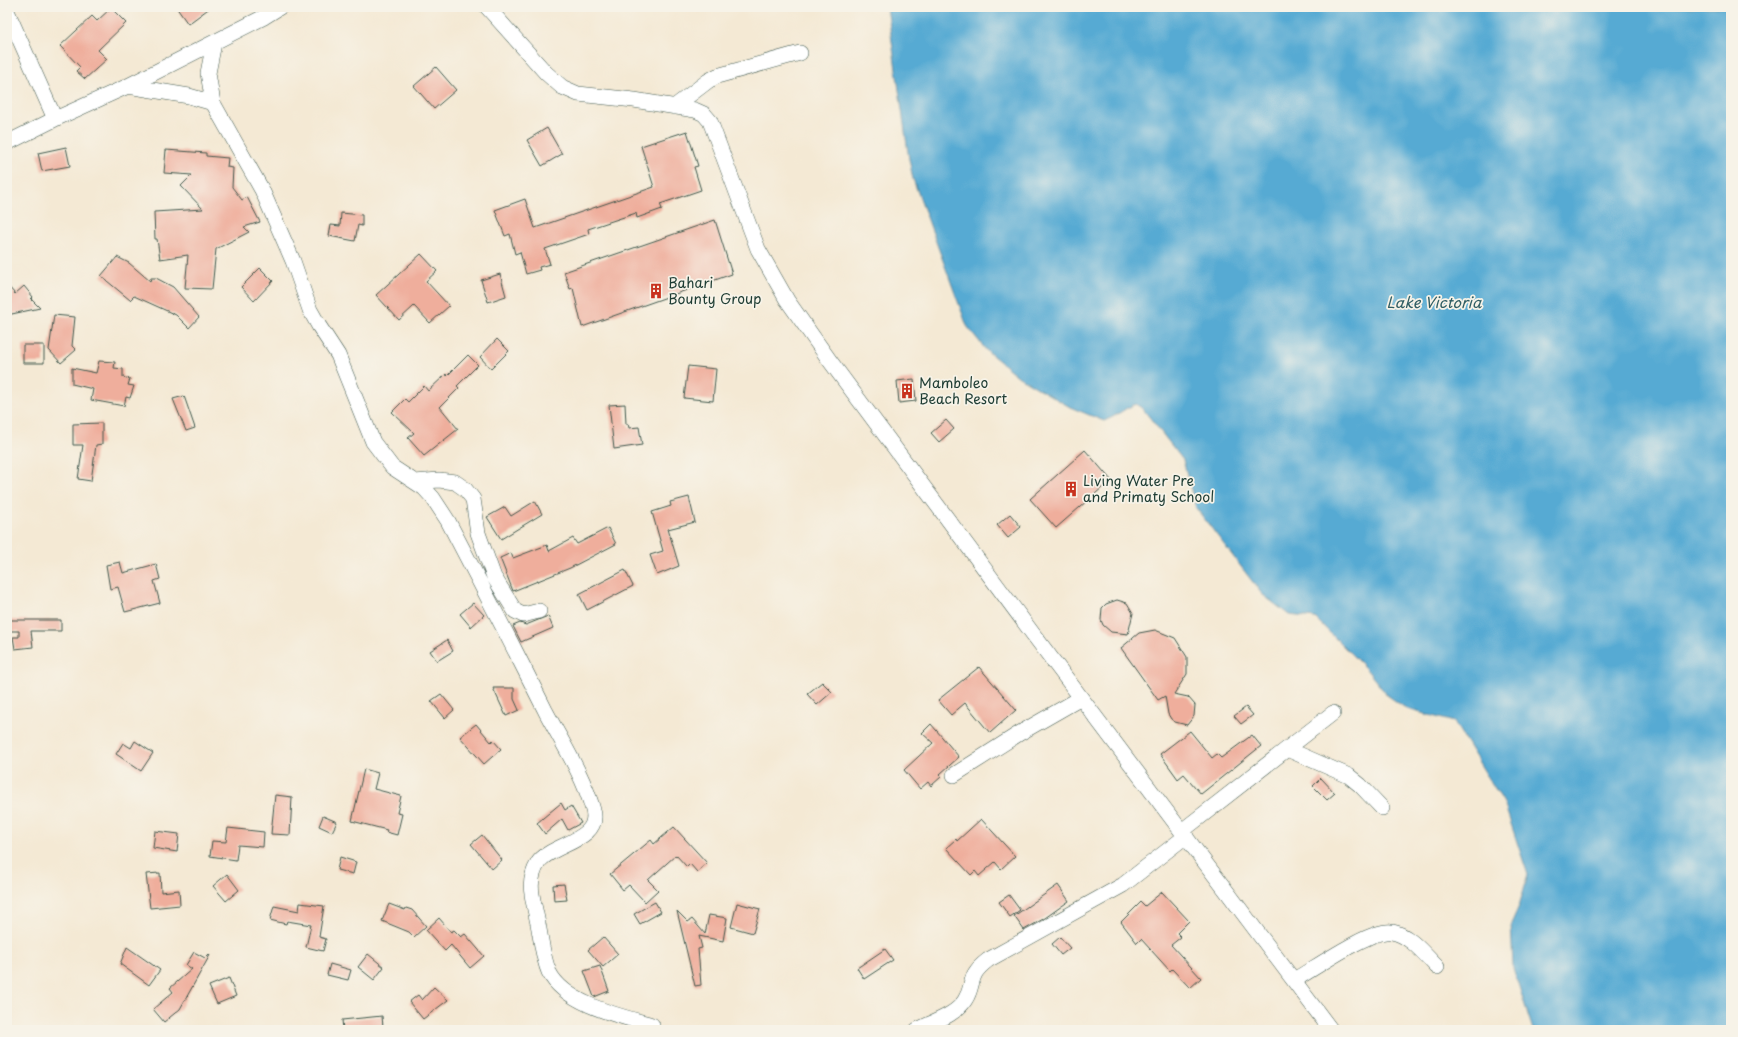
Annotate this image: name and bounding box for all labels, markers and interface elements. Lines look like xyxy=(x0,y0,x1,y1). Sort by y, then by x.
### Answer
place label: Bahari Bounty Group xyxy=(668,272,761,309)
building icon: Bahari Bounty Group xyxy=(647,282,665,300)
water label: Lake Victoria xyxy=(1387,290,1482,313)
place label: Mamboleo Beach Resort xyxy=(919,372,1008,409)
building icon: Mamboleo Beach Resort xyxy=(898,382,916,400)
place label: Living Water Pre and Primaty School xyxy=(1083,470,1214,507)
building icon: Living Water Pre and Primaty School xyxy=(1062,480,1080,498)

